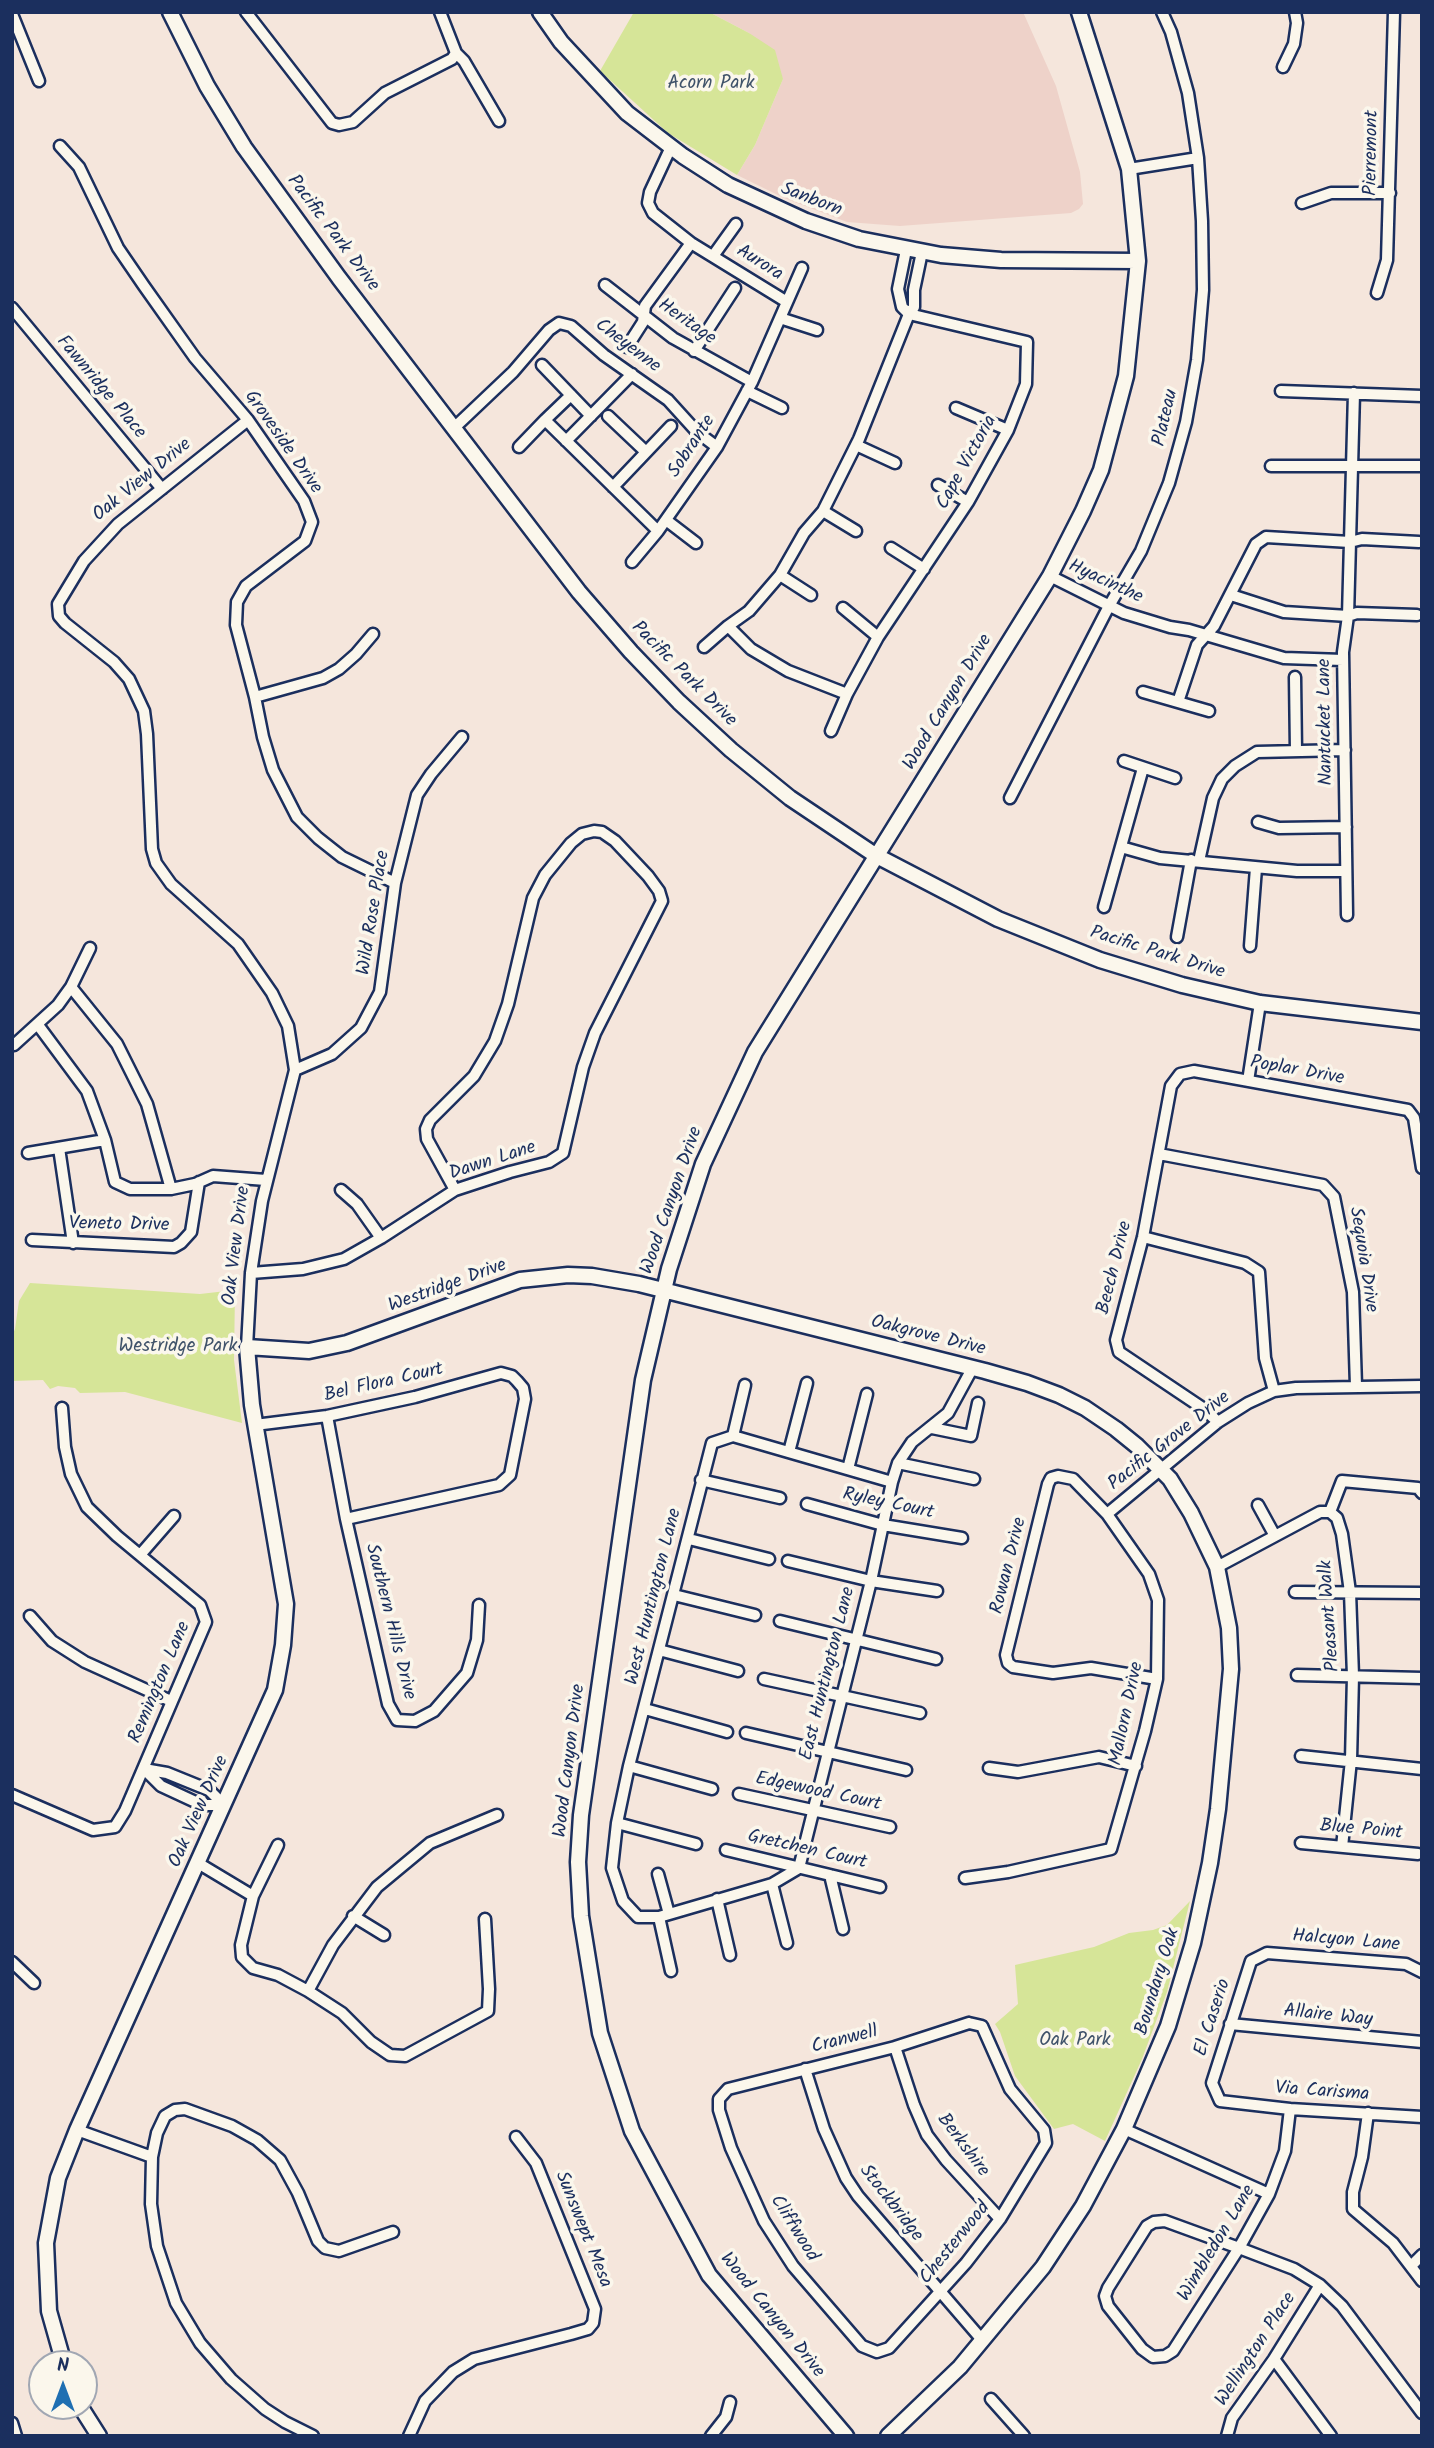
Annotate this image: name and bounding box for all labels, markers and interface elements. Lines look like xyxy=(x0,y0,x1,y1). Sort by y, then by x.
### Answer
park label: Acorn Park xyxy=(667,74,755,96)
street label: Pierremont xyxy=(1361,110,1385,196)
street label: Pacific Park Drive xyxy=(281,171,383,297)
street label: Sanborn xyxy=(777,179,845,223)
street label: Aurora xyxy=(731,241,787,287)
street label: Heritage xyxy=(652,295,720,351)
street label: Cheyenne xyxy=(590,315,664,379)
street label: Fawnridge Place xyxy=(50,332,150,444)
street label: Groveside Drive xyxy=(238,387,326,499)
street label: Plateau xyxy=(1149,387,1185,449)
street label: Sobrante xyxy=(664,411,722,483)
street label: Cape Victoria xyxy=(933,412,1003,514)
street label: Oak View Drive xyxy=(89,434,197,528)
street label: Hyacinthe xyxy=(1064,556,1146,610)
street label: Pacific Park Drive xyxy=(625,617,741,733)
street label: Wood Canyon Drive xyxy=(899,631,999,775)
street label: Nantucket Lane xyxy=(1314,658,1340,786)
street label: Wild Rose Place xyxy=(354,849,396,977)
street label: Pacific Park Drive xyxy=(1087,923,1227,985)
street label: Poplar Drive xyxy=(1248,1053,1346,1091)
street label: Wood Canyon Drive xyxy=(637,1124,709,1278)
street label: Dawn Lane xyxy=(447,1137,539,1187)
street label: Oak View Drive xyxy=(219,1185,257,1307)
street label: Sequoia Drive xyxy=(1342,1206,1382,1314)
street label: Veneto Drive xyxy=(69,1214,169,1238)
street label: Beech Drive xyxy=(1093,1219,1139,1317)
street label: Westridge Drive xyxy=(386,1255,510,1319)
street label: Oakgrove Drive xyxy=(868,1312,988,1362)
park label: Westridge Park xyxy=(119,1337,237,1359)
street label: Bel Flora Court xyxy=(322,1359,446,1409)
street label: Pacific Grove Drive xyxy=(1104,1387,1236,1497)
street label: Ryley Court xyxy=(840,1484,936,1526)
street label: West Huntington Lane xyxy=(622,1506,688,1688)
street label: Rowan Drive xyxy=(987,1515,1033,1617)
street label: Southern Hills Drive xyxy=(359,1542,419,1702)
street label: Pleasant Walk xyxy=(1316,1559,1346,1673)
street label: East Huntington Lane xyxy=(796,1585,862,1763)
street label: Remington Lane xyxy=(125,1619,197,1747)
street label: Mallorn Drive xyxy=(1106,1660,1150,1768)
street label: Wood Canyon Drive xyxy=(550,1683,592,1839)
street label: Oak View Drive xyxy=(165,1752,235,1872)
street label: Edgewood Court xyxy=(753,1769,883,1817)
street label: Blue Point xyxy=(1319,1816,1403,1846)
street label: Gretchen Court xyxy=(745,1826,869,1876)
street label: Boundary Oak xyxy=(1132,1926,1186,2038)
street label: Halcyon Lane xyxy=(1291,1926,1401,1958)
street label: El Caserio xyxy=(1191,1977,1237,2059)
street label: Allaire Way xyxy=(1282,2001,1374,2033)
street label: Cranwell xyxy=(810,2022,880,2060)
park label: Oak Park xyxy=(1039,2031,1111,2053)
street label: Via Carisma xyxy=(1274,2078,1370,2108)
street label: Berkshire xyxy=(931,2110,993,2182)
street label: Stockbridge xyxy=(853,2161,927,2247)
street label: Sunswept Mesa xyxy=(548,2169,616,2291)
street label: Wimbledon Lane xyxy=(1174,2182,1262,2306)
street label: Cliffwood xyxy=(764,2191,822,2267)
street label: Chesterwood xyxy=(916,2198,996,2290)
street label: Wood Canyon Drive xyxy=(714,2249,828,2383)
street label: Wellington Place xyxy=(1212,2289,1302,2411)
north arrow xyxy=(28,2350,98,2420)
text: N xyxy=(57,2351,69,2381)

